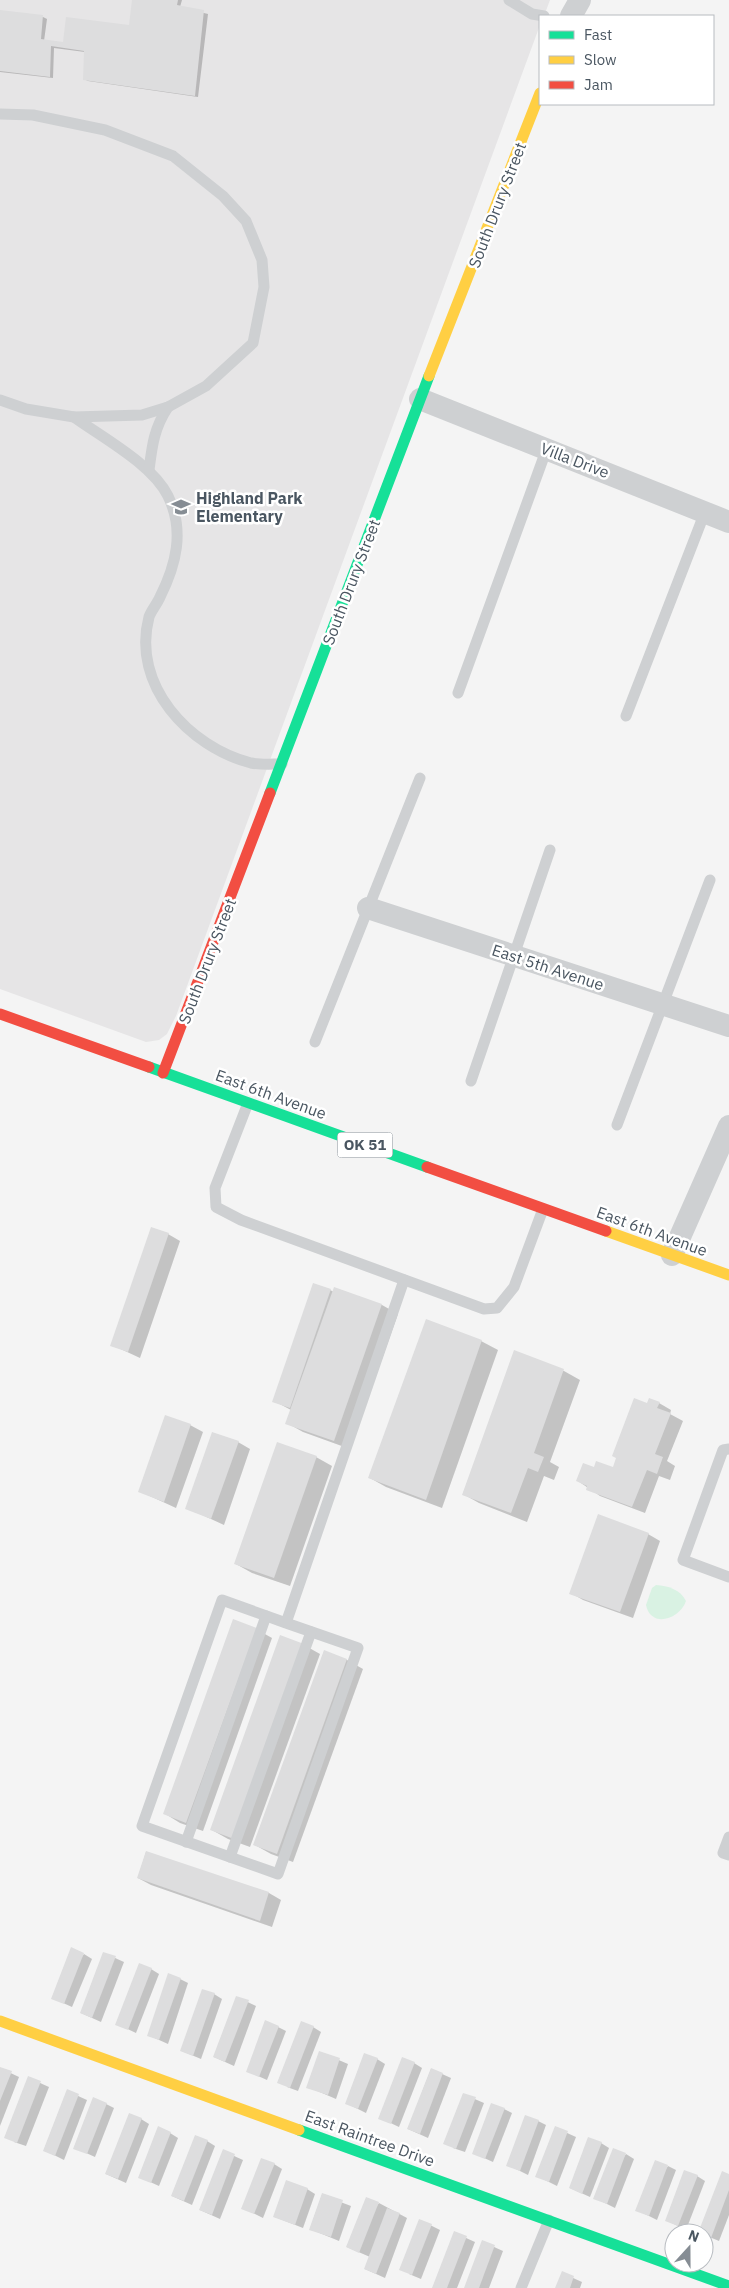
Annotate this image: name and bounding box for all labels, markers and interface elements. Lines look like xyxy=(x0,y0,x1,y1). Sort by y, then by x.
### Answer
legend xyxy=(539,15,714,105)
text: Fast xyxy=(584,25,612,44)
text: Slow xyxy=(584,50,617,69)
text: Jam xyxy=(584,75,613,94)
street label: South Drury Street xyxy=(464,139,530,271)
street label: Villa Drive xyxy=(538,438,612,482)
place label: Highland Park Elementary xyxy=(196,488,303,526)
school or university icon: Highland Park Elementary xyxy=(170,496,192,518)
street label: South Drury Street xyxy=(318,516,384,648)
street label: South Drury Street xyxy=(174,895,240,1027)
street label: East 5th Avenue xyxy=(490,939,607,995)
street label: East 6th Avenue xyxy=(213,1065,329,1123)
road number: OK 51 xyxy=(338,1132,392,1158)
street label: East 6th Avenue xyxy=(594,1202,710,1260)
street label: East Raintree Drive xyxy=(302,2105,438,2171)
north arrow xyxy=(664,2223,714,2273)
text: N xyxy=(686,2226,702,2246)

